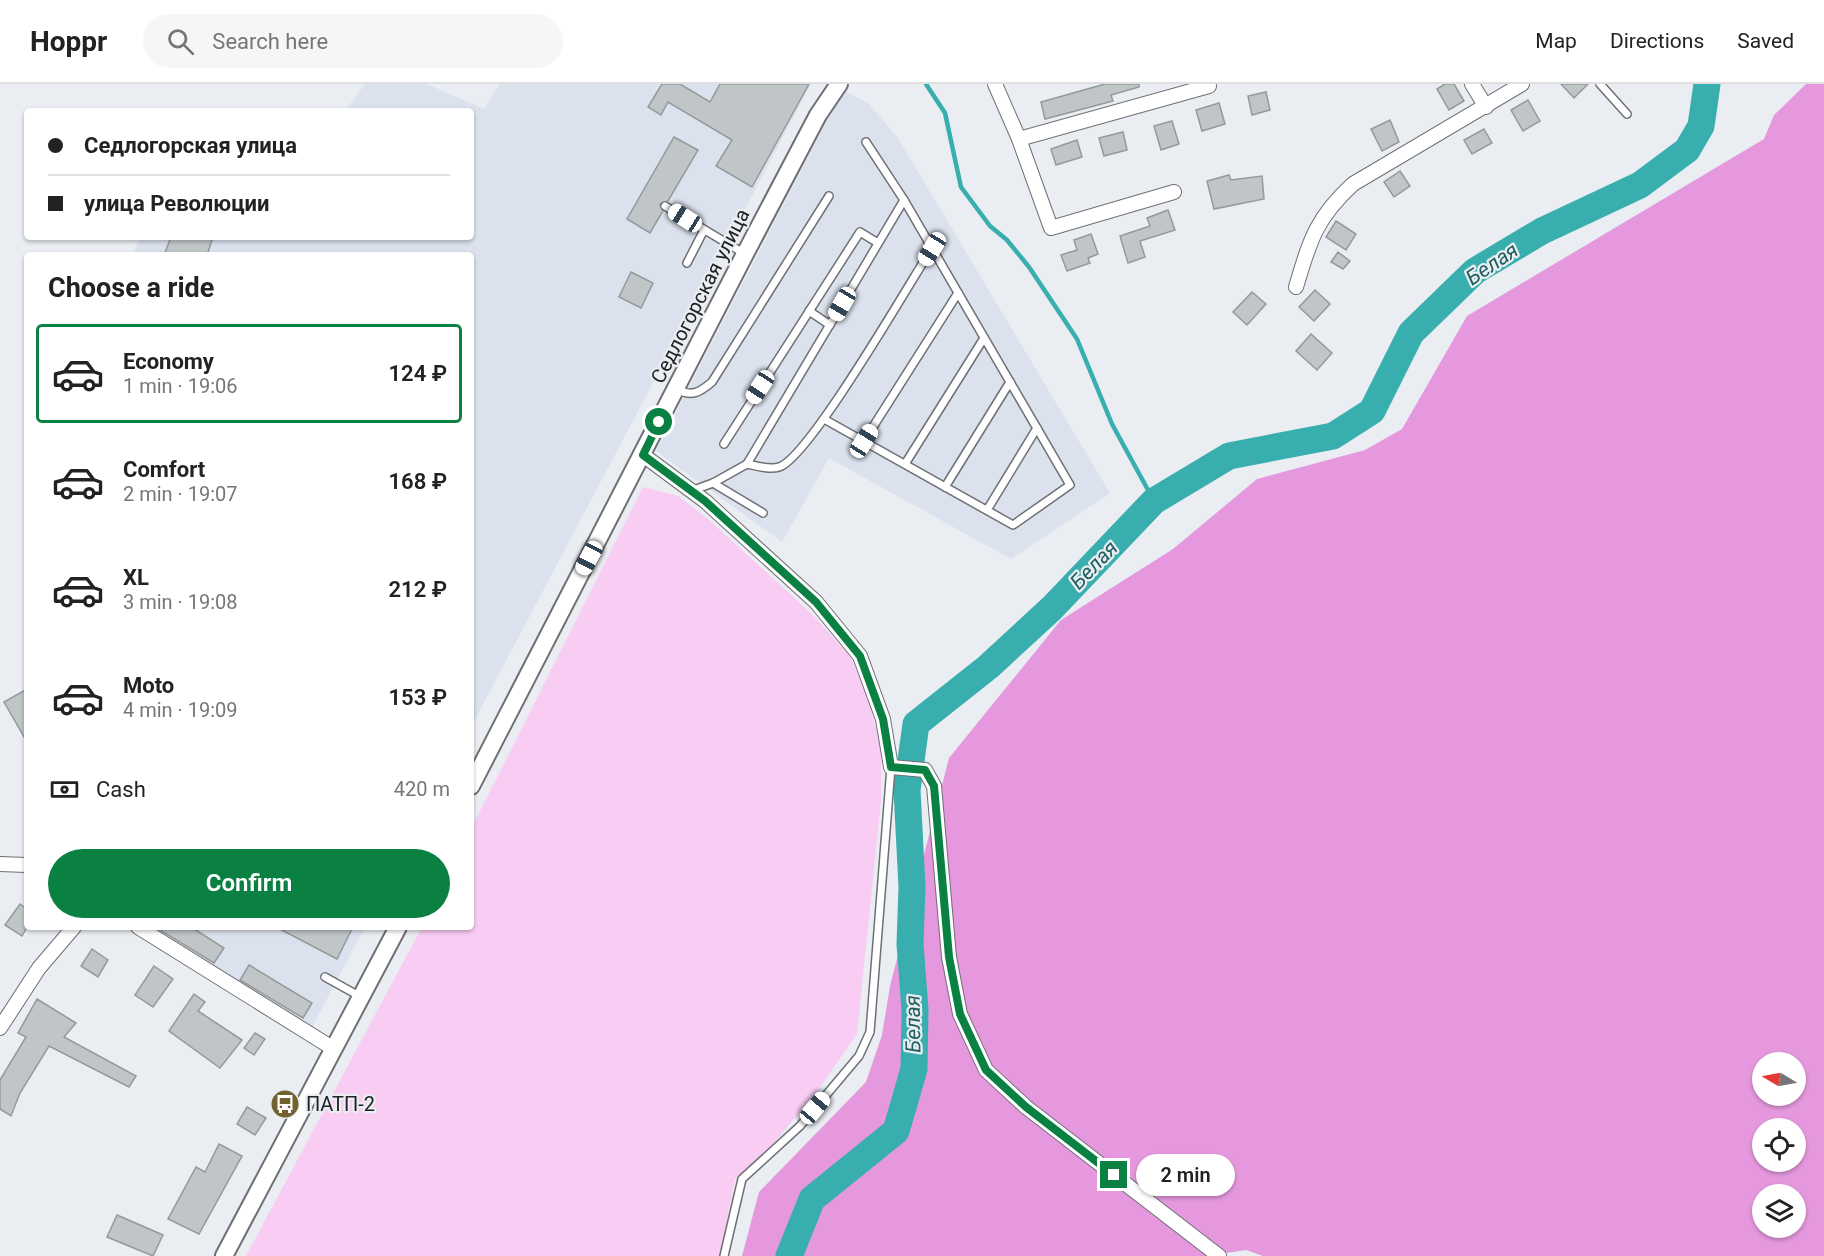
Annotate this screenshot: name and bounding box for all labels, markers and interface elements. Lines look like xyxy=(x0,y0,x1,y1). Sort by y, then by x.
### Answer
search box xyxy=(143,14,563,68)
text: Hoppr xyxy=(30,25,107,58)
icon: search xyxy=(164,25,197,58)
text: Search here xyxy=(212,29,328,54)
text: Map xyxy=(1535,29,1577,53)
text: Directions xyxy=(1610,29,1704,53)
text: Saved xyxy=(1737,29,1794,53)
text: Седлогорская улица xyxy=(84,133,297,158)
text: улица Революции xyxy=(84,191,269,216)
car xyxy=(665,201,705,235)
street label: Седлогорская улица xyxy=(646,205,754,387)
car xyxy=(915,229,949,269)
water label: Белая xyxy=(1461,238,1523,290)
text: Choose a ride xyxy=(48,272,214,304)
car xyxy=(825,284,859,324)
icon: car xyxy=(51,347,105,401)
text: Economy xyxy=(123,349,214,374)
text: 124 ₽ xyxy=(389,361,447,386)
car xyxy=(743,367,777,407)
text: 1 min · 19:06 xyxy=(123,374,238,398)
route start xyxy=(645,408,672,435)
car xyxy=(847,421,881,461)
icon: car xyxy=(51,455,105,509)
text: Comfort xyxy=(123,457,205,482)
text: 168 ₽ xyxy=(389,469,447,494)
text: 2 min · 19:07 xyxy=(123,482,238,506)
water label: Белая xyxy=(1065,536,1123,594)
car xyxy=(573,538,605,578)
icon: car xyxy=(51,563,105,617)
text: XL xyxy=(123,565,149,590)
text: 212 ₽ xyxy=(389,577,447,602)
text: 3 min · 19:08 xyxy=(123,590,238,614)
icon: car xyxy=(51,671,105,725)
text: Moto xyxy=(123,673,174,698)
text: 153 ₽ xyxy=(389,685,447,710)
text: 4 min · 19:09 xyxy=(123,698,238,722)
icon: cash xyxy=(48,773,81,806)
text: Cash xyxy=(96,777,146,802)
text: 420 m xyxy=(394,777,450,801)
button: Confirm xyxy=(48,849,450,918)
water label: Белая xyxy=(900,995,926,1053)
north arrow xyxy=(1752,1052,1806,1106)
map controls xyxy=(1752,1052,1806,1238)
bus stop icon: ПАТП-2 xyxy=(269,1088,301,1120)
car xyxy=(797,1088,833,1128)
place label: ПАТП-2 xyxy=(306,1092,375,1116)
button: locate xyxy=(1752,1118,1806,1172)
callout: 2 min xyxy=(1135,1154,1234,1196)
route end xyxy=(1100,1161,1127,1188)
text: 2 min xyxy=(1160,1163,1211,1187)
button: layers xyxy=(1752,1184,1806,1238)

